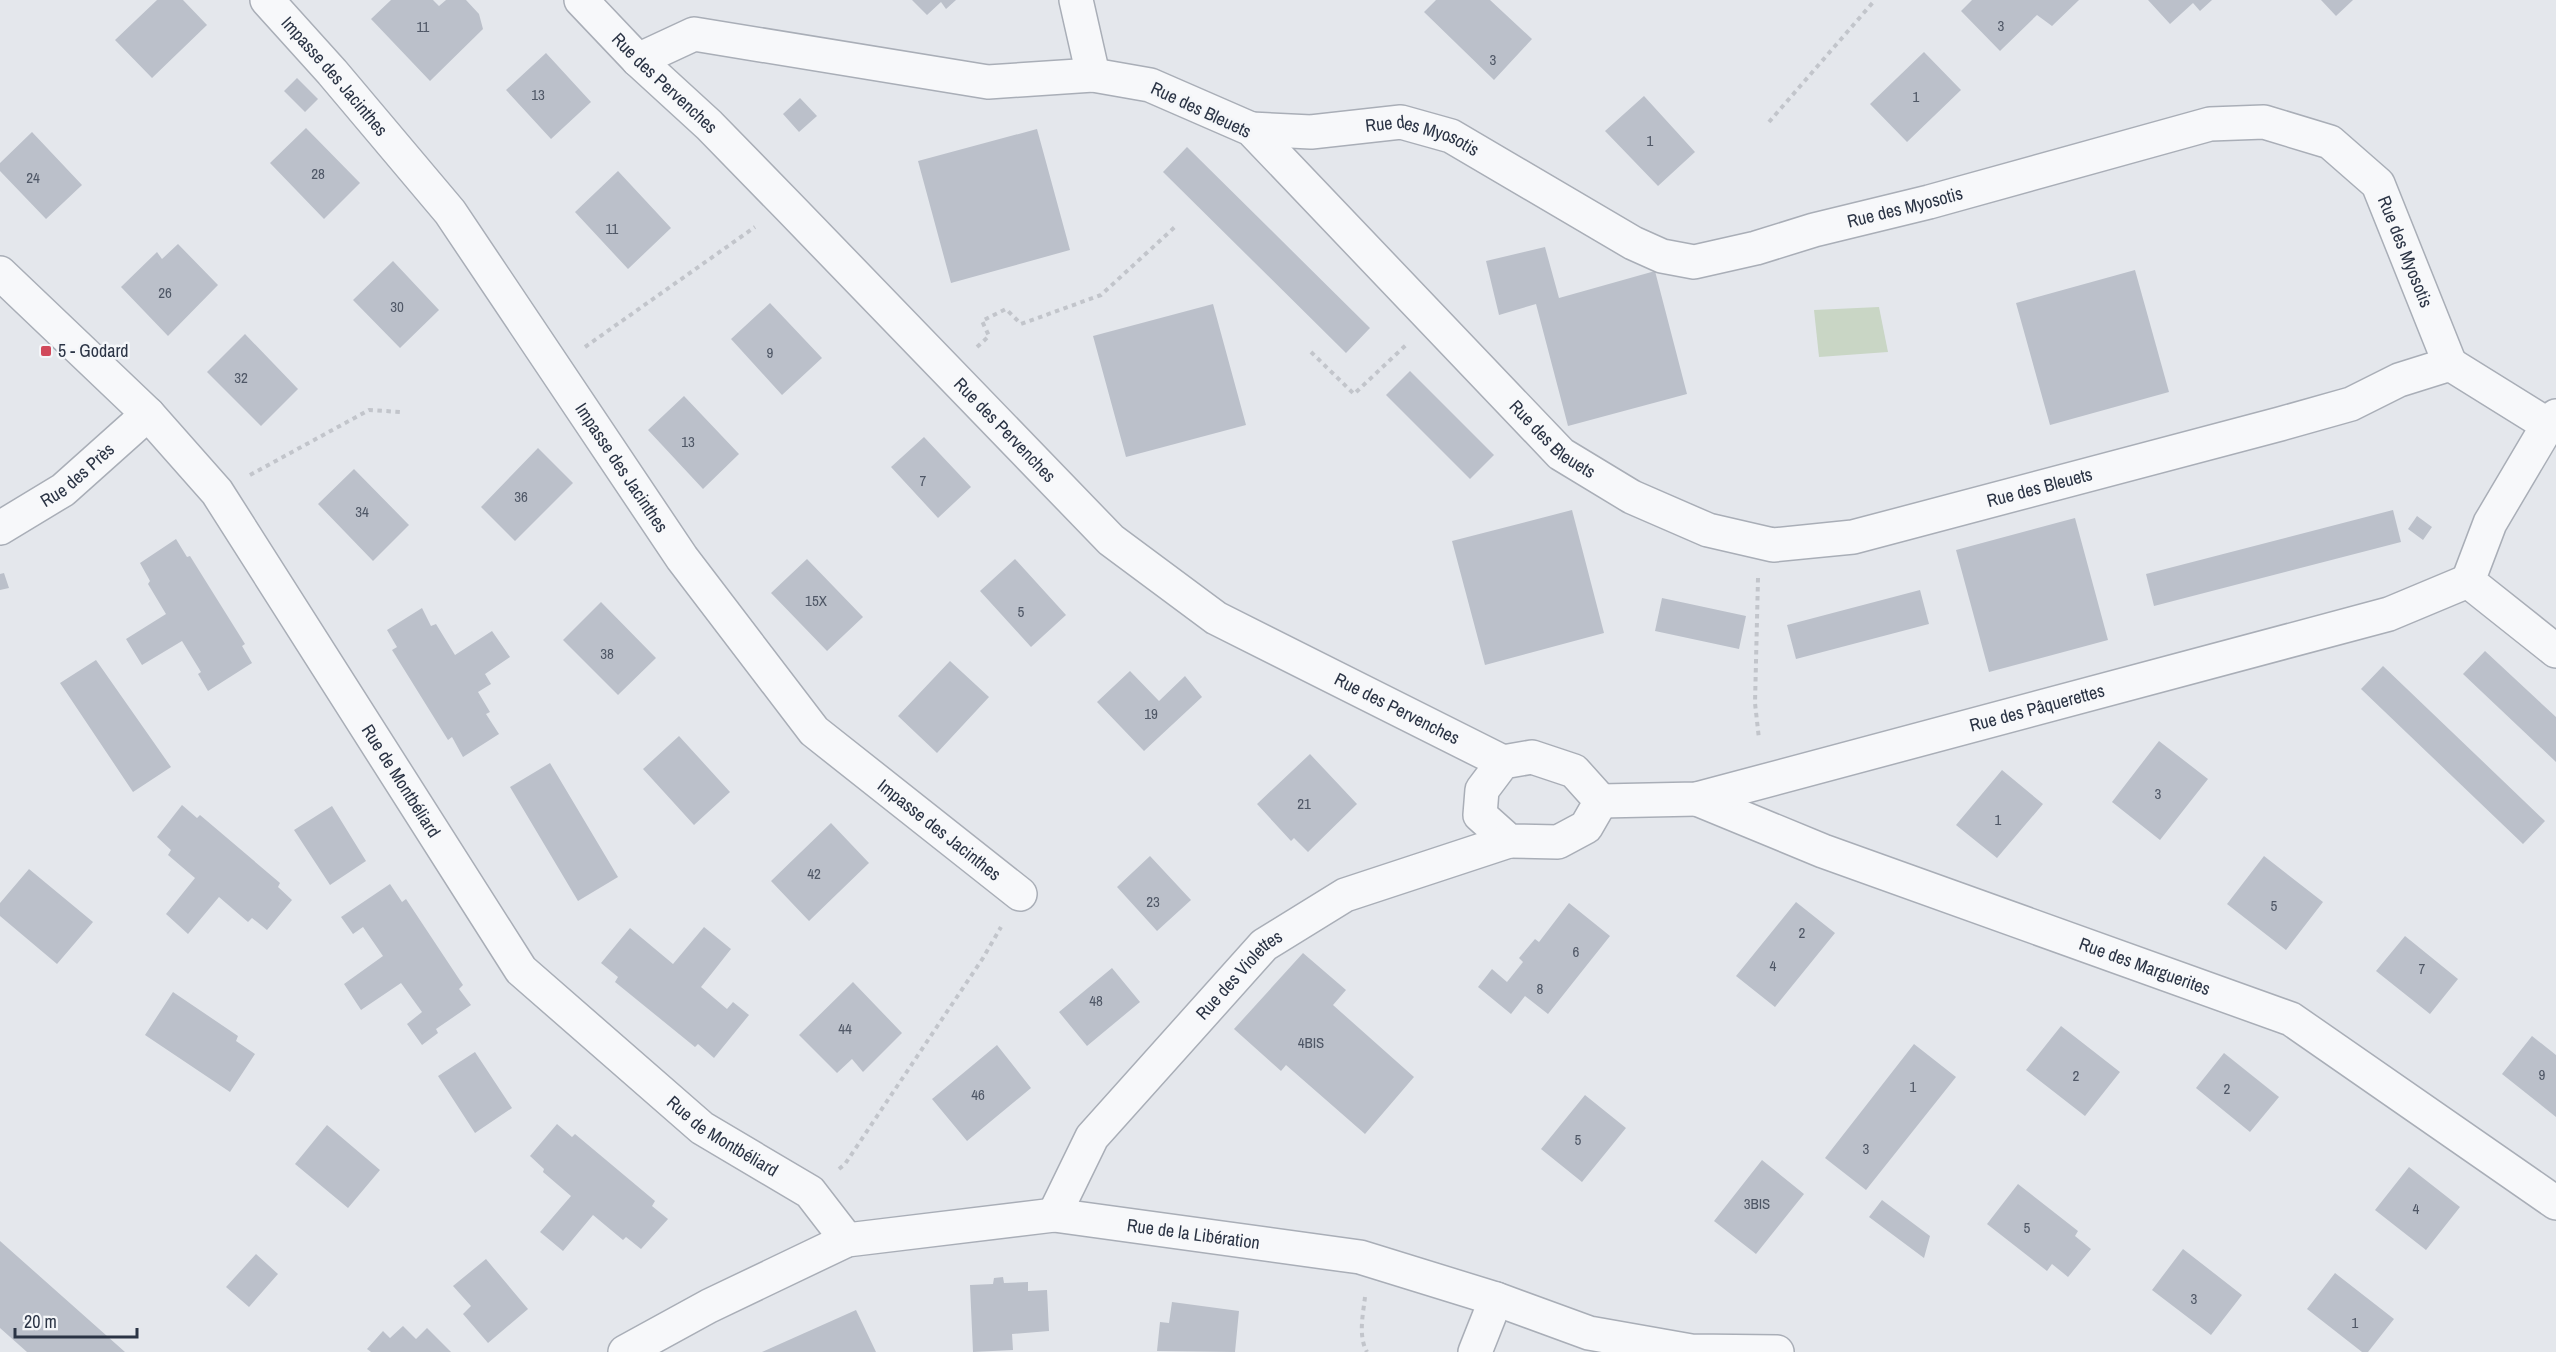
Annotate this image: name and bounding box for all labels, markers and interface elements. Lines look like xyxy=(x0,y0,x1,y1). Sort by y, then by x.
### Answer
street label: Impasse des Jacinthes xyxy=(276,11,394,141)
house number: 3 xyxy=(1998,15,2005,36)
house number: 11 xyxy=(417,16,430,37)
street label: Rue des Pervenches xyxy=(606,27,724,139)
house number: 3 xyxy=(1490,49,1497,70)
street label: Rue des Bleuets xyxy=(1147,75,1256,144)
house number: 13 xyxy=(531,84,545,105)
house number: 1 xyxy=(1913,86,1920,107)
street label: Rue des Myosotis xyxy=(1364,109,1484,162)
house number: 1 xyxy=(1647,130,1654,151)
house number: 28 xyxy=(311,163,325,184)
house number: 24 xyxy=(26,167,40,188)
street label: Rue des Myosotis xyxy=(1845,180,1965,233)
street label: Rue des Myosotis xyxy=(2372,192,2439,311)
house number: 11 xyxy=(606,218,619,239)
house number: 26 xyxy=(158,282,172,303)
house number: 30 xyxy=(390,296,404,317)
place label: 5 - Godard xyxy=(58,338,129,363)
house number: 9 xyxy=(767,342,774,363)
marker: 5 - Godard xyxy=(39,344,53,358)
house number: 32 xyxy=(234,367,248,388)
street label: Rue des Pervenches xyxy=(948,372,1062,488)
street label: Rue des Bleuets xyxy=(1504,394,1600,484)
street label: Impasse des Jacinthes xyxy=(569,398,674,537)
house number: 13 xyxy=(681,431,695,452)
street label: Rue des Près xyxy=(35,437,120,513)
street label: Rue des Bleuets xyxy=(1984,461,2095,513)
house number: 7 xyxy=(920,470,927,491)
house number: 36 xyxy=(514,486,528,507)
house number: 34 xyxy=(355,501,369,522)
house number: 15X xyxy=(805,590,828,611)
house number: 5 xyxy=(1018,601,1025,622)
house number: 38 xyxy=(600,643,614,664)
street label: Rue des Pervenches xyxy=(1330,666,1464,750)
street label: Rue des Pâquerettes xyxy=(1967,678,2107,738)
house number: 19 xyxy=(1144,703,1158,724)
street label: Rue de Montbéliard xyxy=(356,719,447,842)
street label: Impasse des Jacinthes xyxy=(873,773,1007,886)
house number: 3 xyxy=(2155,783,2162,804)
house number: 21 xyxy=(1297,793,1311,814)
house number: 1 xyxy=(1995,809,2002,830)
house number: 42 xyxy=(807,863,821,884)
house number: 23 xyxy=(1146,891,1160,912)
house number: 5 xyxy=(2271,895,2278,916)
house number: 2 xyxy=(1799,922,1806,943)
street label: Rue des Violettes xyxy=(1190,924,1287,1025)
street label: Rue des Marguerites xyxy=(2076,931,2214,1001)
house number: 6 xyxy=(1573,941,1580,962)
house number: 4 xyxy=(1770,955,1777,976)
house number: 7 xyxy=(2419,958,2426,979)
house number: 8 xyxy=(1537,978,1544,999)
house number: 48 xyxy=(1089,990,1103,1011)
house number: 44 xyxy=(838,1018,852,1039)
house number: 4BIS xyxy=(1298,1032,1324,1053)
house number: 9 xyxy=(2539,1064,2546,1085)
house number: 2 xyxy=(2073,1065,2080,1086)
house number: 1 xyxy=(1910,1076,1917,1097)
house number: 2 xyxy=(2224,1078,2231,1099)
house number: 46 xyxy=(971,1084,985,1105)
street label: Rue de Montbéliard xyxy=(662,1090,783,1182)
house number: 5 xyxy=(1575,1129,1582,1150)
house number: 3 xyxy=(1863,1138,1870,1159)
house number: 3BIS xyxy=(1744,1193,1770,1214)
house number: 4 xyxy=(2413,1198,2420,1219)
street label: Rue de la Libération xyxy=(1125,1212,1262,1255)
house number: 5 xyxy=(2024,1217,2031,1238)
house number: 3 xyxy=(2191,1288,2198,1309)
scale bar xyxy=(15,1301,136,1339)
text: 20 m xyxy=(24,1309,57,1334)
house number: 1 xyxy=(2352,1312,2359,1333)

